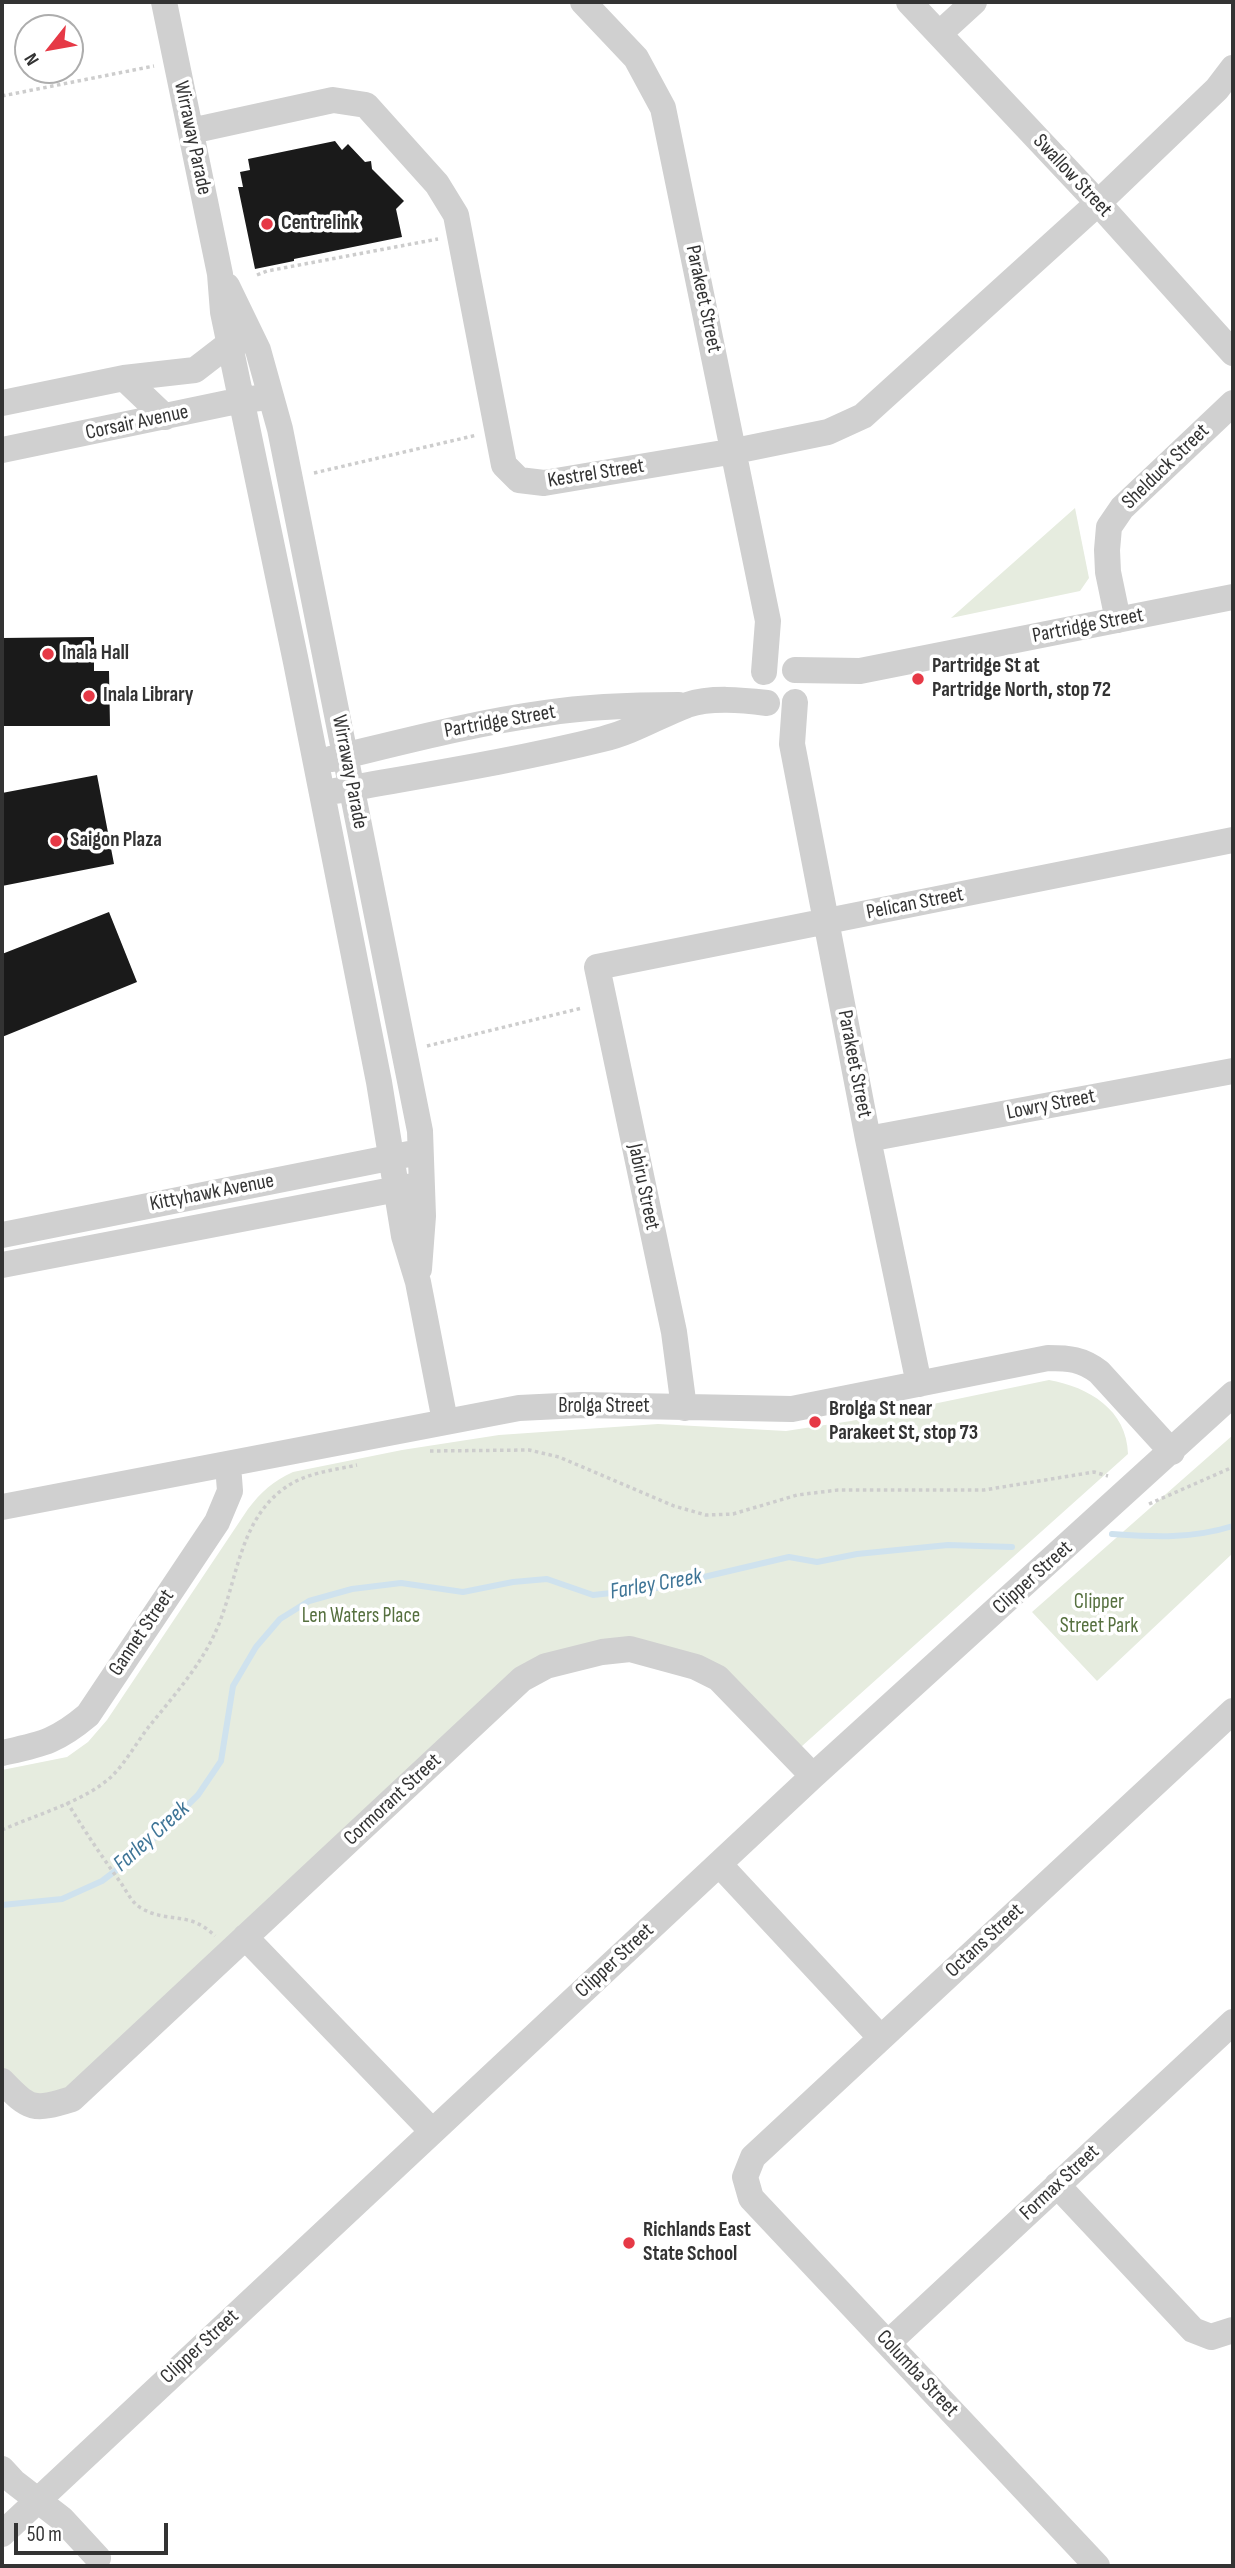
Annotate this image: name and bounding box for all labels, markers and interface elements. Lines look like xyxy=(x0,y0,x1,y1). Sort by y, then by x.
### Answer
north arrow xyxy=(14,14,84,84)
text: N xyxy=(20,49,45,69)
street label: Wirraway Parade xyxy=(168,79,216,197)
street label: Swallow Street xyxy=(1027,129,1117,223)
place label: Centrelink xyxy=(281,211,359,237)
marker: Centrelink xyxy=(259,216,275,232)
street label: Parakeet Street xyxy=(679,243,727,355)
street label: Corsair Avenue xyxy=(83,400,191,446)
street label: Shelduck Street xyxy=(1117,419,1215,515)
street label: Kestrel Street xyxy=(546,454,646,494)
street label: Partridge Street xyxy=(1030,603,1146,649)
place label: Inala Hall xyxy=(62,641,129,667)
marker: Inala Hall xyxy=(40,646,56,662)
place label: Partridge St at Partridge North, stop 72 xyxy=(932,654,1111,704)
marker: Partridge St at Partridge North, stop 72 xyxy=(910,671,926,687)
place label: Inala Library xyxy=(103,683,194,709)
marker: Inala Library xyxy=(81,688,97,704)
street label: Partridge Street xyxy=(442,700,558,744)
street label: Wirraway Parade xyxy=(326,713,372,831)
place label: Saigon Plaza xyxy=(70,828,162,854)
marker: Saigon Plaza xyxy=(48,833,64,849)
street label: Pelican Street xyxy=(864,882,966,926)
street label: Parakeet Street xyxy=(831,1008,877,1120)
street label: Lowry Street xyxy=(1004,1084,1098,1126)
street label: Jabiru Street xyxy=(622,1142,664,1232)
street label: Kittyhawk Avenue xyxy=(148,1169,276,1217)
street label: Brolga Street xyxy=(558,1394,650,1420)
place label: Brolga St near Parakeet St, stop 73 xyxy=(829,1397,978,1447)
marker: Brolga St near Parakeet St, stop 73 xyxy=(807,1414,823,1430)
street label: Clipper Street xyxy=(988,1536,1078,1620)
water label: Farley Creek xyxy=(608,1563,704,1607)
street label: Gannet Street xyxy=(104,1585,180,1681)
park label: Clipper Street Park xyxy=(1060,1590,1138,1640)
park label: Len Waters Place xyxy=(302,1604,420,1630)
street label: Cormorant Street xyxy=(339,1749,447,1851)
water label: Farley Creek xyxy=(108,1796,196,1878)
street label: Octans Street xyxy=(941,1899,1029,1983)
street label: Clipper Street xyxy=(571,1918,659,2004)
street label: Formax Street xyxy=(1015,2140,1105,2226)
place label: Richlands East State School xyxy=(643,2218,751,2268)
marker: Richlands East State School xyxy=(621,2235,637,2251)
street label: Clipper Street xyxy=(156,2304,244,2390)
street label: Columba Street xyxy=(871,2325,963,2423)
scale bar xyxy=(18,2508,172,2552)
text: 50 m xyxy=(27,2522,62,2547)

